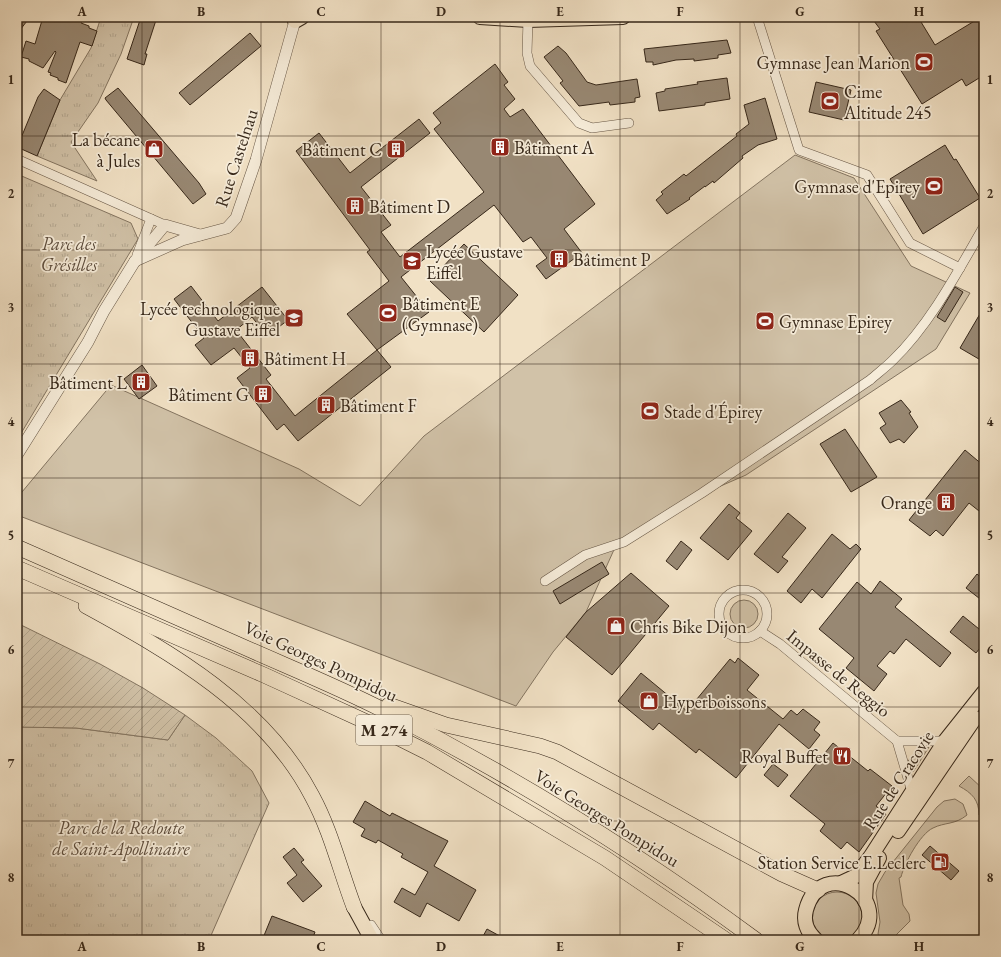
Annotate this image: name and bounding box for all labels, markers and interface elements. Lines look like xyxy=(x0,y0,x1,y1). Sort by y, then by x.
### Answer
text: A xyxy=(76,3,87,20)
text: B xyxy=(197,3,205,20)
text: C xyxy=(316,3,326,20)
text: D xyxy=(436,3,446,20)
text: E xyxy=(556,3,564,20)
text: F xyxy=(676,3,684,20)
text: G xyxy=(795,3,805,20)
text: H xyxy=(914,3,925,20)
place label: Gymnase Jean Marion xyxy=(757,51,910,74)
sports icon: Gymnase Jean Marion xyxy=(913,51,935,73)
text: 1 xyxy=(8,71,15,88)
text: 1 xyxy=(987,71,994,88)
place label: Cime Altitude 245 xyxy=(843,80,932,124)
sports icon: Cime Altitude 245 xyxy=(819,90,841,112)
street label: Rue Castelnau xyxy=(209,106,263,210)
place label: La bécane à Jules xyxy=(72,128,140,172)
building icon: Bâtiment A xyxy=(489,136,511,158)
place label: Bâtiment A xyxy=(514,136,595,159)
shop icon: La bécane à Jules xyxy=(143,138,165,160)
place label: Bâtiment C xyxy=(302,138,382,161)
building icon: Bâtiment C xyxy=(385,138,407,160)
place label: Gymnase d'Epirey xyxy=(794,175,920,198)
sports icon: Gymnase d'Epirey xyxy=(923,175,945,197)
text: 2 xyxy=(8,185,15,202)
text: 2 xyxy=(987,185,994,202)
building icon: Bâtiment D xyxy=(344,195,366,217)
place label: Bâtiment D xyxy=(369,195,450,218)
park label: Parc des Grésilles xyxy=(41,232,98,276)
place label: Lycée Gustave Eiffel xyxy=(426,240,523,284)
building icon: Bâtiment P xyxy=(548,248,570,270)
place label: Bâtiment P xyxy=(573,248,651,271)
school or university icon: Lycée Gustave Eiffel xyxy=(401,250,423,272)
place label: Bâtiment E (Gymnase) xyxy=(402,292,480,336)
place label: Lycée technologique Gustave Eiffel xyxy=(140,297,280,341)
text: 3 xyxy=(8,299,15,316)
text: 3 xyxy=(987,299,994,316)
sports icon: Bâtiment E (Gymnase) xyxy=(377,302,399,324)
school or university icon: Lycée technologique Gustave Eiffel xyxy=(283,307,305,329)
sports icon: Gymnase Epirey xyxy=(754,310,776,332)
place label: Gymnase Epirey xyxy=(779,310,892,333)
building icon: Bâtiment H xyxy=(239,347,261,369)
place label: Bâtiment H xyxy=(264,347,346,370)
place label: Bâtiment L xyxy=(49,371,127,394)
building icon: Bâtiment L xyxy=(130,371,152,393)
place label: Bâtiment G xyxy=(168,383,249,406)
building icon: Bâtiment G xyxy=(252,383,274,405)
building icon: Bâtiment F xyxy=(315,394,337,416)
place label: Bâtiment F xyxy=(340,394,417,417)
sports icon: Stade d'Épirey xyxy=(639,400,661,422)
place label: Stade d'Épirey xyxy=(664,400,763,423)
text: 4 xyxy=(8,413,15,430)
text: 4 xyxy=(987,413,994,430)
place label: Orange xyxy=(881,491,932,514)
building icon: Orange xyxy=(935,491,957,513)
text: 5 xyxy=(8,527,14,544)
text: 5 xyxy=(987,527,993,544)
street label: Voie Georges Pompidou xyxy=(241,615,402,707)
shop icon: Chris Bike Dijon xyxy=(605,615,627,637)
place label: Chris Bike Dijon xyxy=(630,615,747,638)
street label: Impasse de Reggio xyxy=(782,624,896,722)
text: 6 xyxy=(8,641,15,658)
text: 6 xyxy=(987,641,994,658)
shop icon: Hyperboissons xyxy=(638,690,660,712)
place label: Hyperboissons xyxy=(663,690,766,713)
road number: M 274 xyxy=(356,715,412,745)
street label: Rue de Cracovie xyxy=(857,726,939,834)
place label: Royal Buffet xyxy=(741,745,828,768)
restaurant icon: Royal Buffet xyxy=(831,745,853,767)
text: 7 xyxy=(8,755,15,772)
text: 7 xyxy=(987,755,994,772)
street label: Voie Georges Pompidou xyxy=(530,764,684,872)
park label: Parc de la Redoute de Saint-Apollinaire xyxy=(52,816,191,861)
place label: Station Service E.Leclerc xyxy=(758,851,926,874)
fuel station icon: Station Service E.Leclerc xyxy=(929,851,951,873)
text: 8 xyxy=(8,869,15,886)
text: 8 xyxy=(987,869,994,886)
text: A xyxy=(76,938,87,955)
text: B xyxy=(197,938,205,955)
text: C xyxy=(316,938,326,955)
text: D xyxy=(436,938,446,955)
text: E xyxy=(556,938,564,955)
text: F xyxy=(676,938,684,955)
text: G xyxy=(795,938,805,955)
text: H xyxy=(914,938,925,955)

